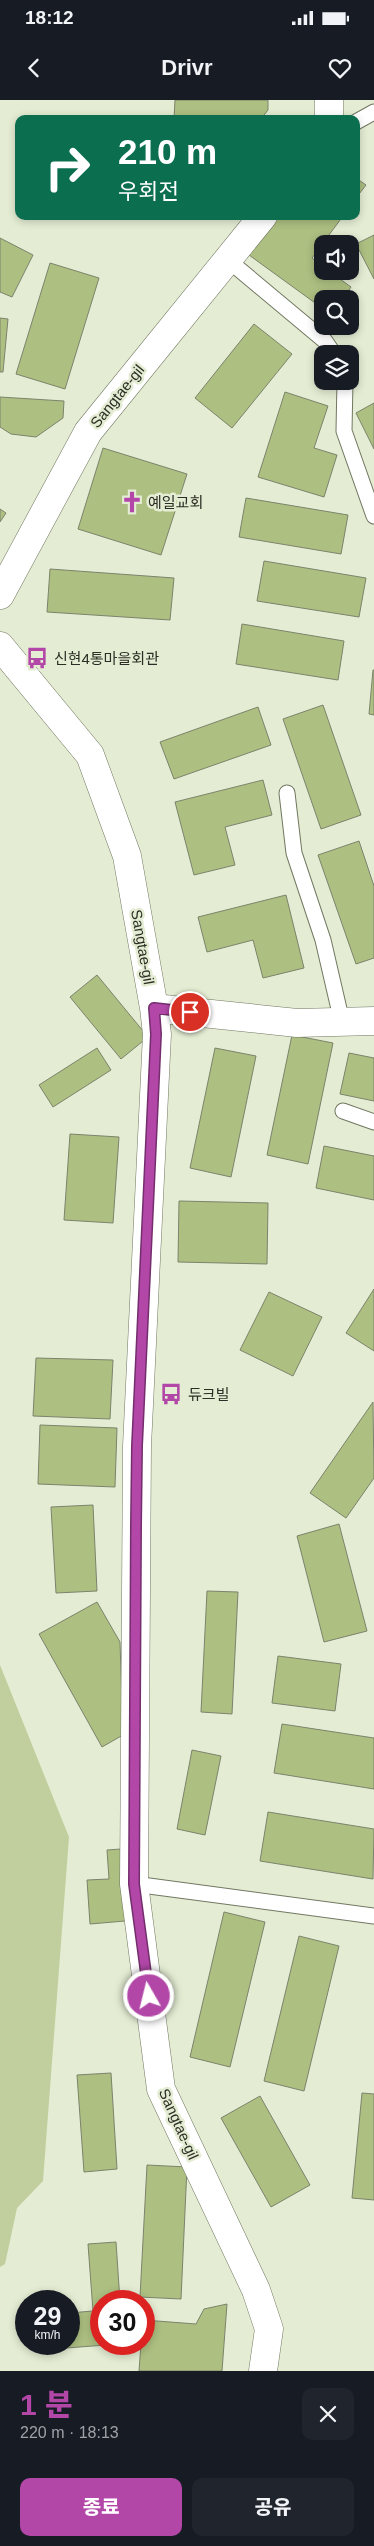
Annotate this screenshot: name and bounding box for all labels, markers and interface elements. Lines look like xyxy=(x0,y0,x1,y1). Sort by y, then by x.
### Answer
text: 18:12 xyxy=(25,7,74,28)
icon: back xyxy=(20,54,48,82)
icon: heart xyxy=(326,54,354,82)
text: Drivr xyxy=(161,55,213,80)
text: 210 m xyxy=(118,132,217,171)
icon: right xyxy=(35,135,100,200)
text: 우회전 xyxy=(118,179,179,204)
map controls xyxy=(314,235,359,390)
button: sound xyxy=(314,235,359,280)
button: search xyxy=(314,290,359,335)
button: layers xyxy=(314,345,359,390)
street label: Sangtae-gil xyxy=(87,361,147,431)
church icon: 예일교회 xyxy=(119,489,145,515)
place label: 예일교회 xyxy=(148,494,203,511)
bus stop icon: 신현4통마을회관 xyxy=(24,645,50,671)
place label: 신현4통마을회관 xyxy=(54,650,159,667)
street label: Sangtae-gil xyxy=(128,908,158,986)
pin xyxy=(169,991,211,1033)
icon: arrive xyxy=(176,998,204,1026)
bus stop icon: 듀크빌 xyxy=(158,1381,184,1407)
place label: 듀크빌 xyxy=(188,1386,229,1403)
position arrow xyxy=(122,1969,174,2021)
street label: Sangtae-gil xyxy=(156,2086,202,2162)
speed limit sign: 30 xyxy=(90,2290,155,2355)
text: 29 xyxy=(34,2302,61,2330)
text: km/h xyxy=(34,2328,61,2342)
text: 1 분 xyxy=(20,2388,73,2421)
button: close xyxy=(302,2388,354,2440)
text: 220 m · 18:13 xyxy=(20,2424,119,2441)
button: 종료 xyxy=(20,2478,182,2536)
button: 공유 xyxy=(192,2478,354,2536)

